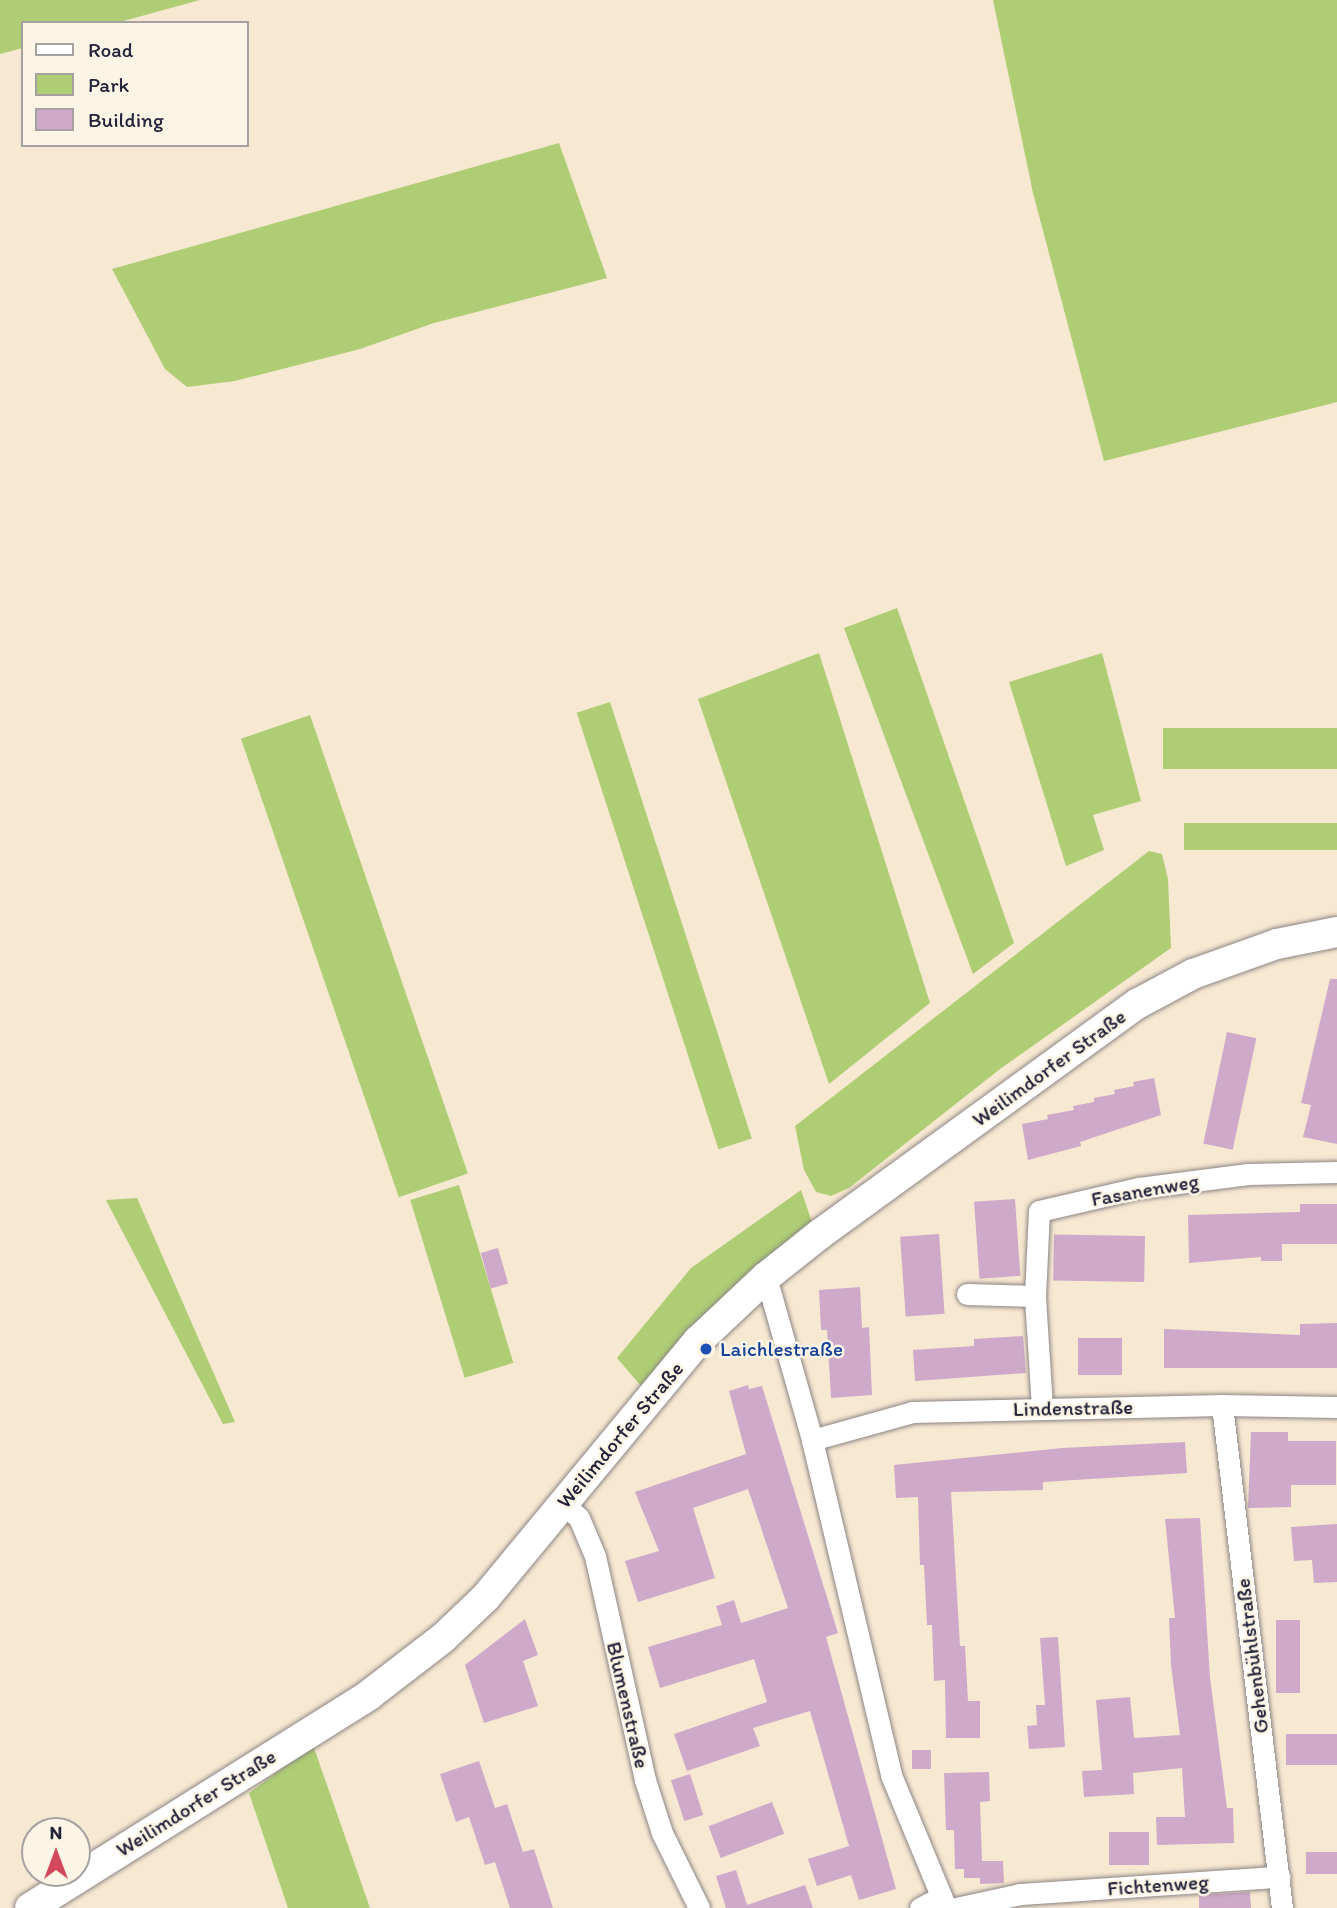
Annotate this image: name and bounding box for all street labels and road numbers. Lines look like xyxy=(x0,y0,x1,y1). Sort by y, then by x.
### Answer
street label: Weilimdorfer Straße xyxy=(967,1004,1131,1132)
street label: Fasanenweg xyxy=(1089,1168,1201,1212)
street label: Weilimdorfer Straße xyxy=(551,1357,689,1513)
street label: Lindenstraße xyxy=(1013,1394,1133,1422)
street label: Gehenbühlstraße xyxy=(1230,1577,1274,1735)
street label: Blumenstraße xyxy=(601,1639,655,1771)
street label: Weilimdorfer Straße xyxy=(111,1744,281,1862)
street label: Fichtenweg xyxy=(1106,1869,1210,1901)

